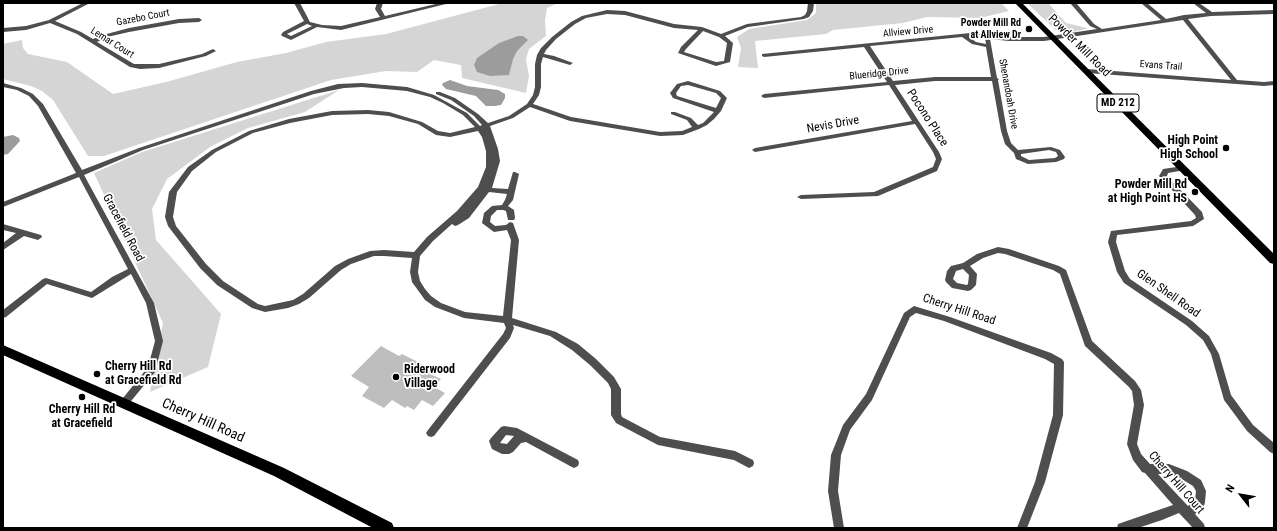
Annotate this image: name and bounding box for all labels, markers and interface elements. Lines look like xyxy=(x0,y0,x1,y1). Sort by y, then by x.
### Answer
street label: Gazebo Court xyxy=(115,7,171,29)
street label: Powder Mill Road xyxy=(1045,12,1113,80)
place label: Powder Mill Rd at Allview Dr xyxy=(961,17,1021,40)
street label: Allview Drive xyxy=(882,24,934,40)
marker: Powder Mill Rd at Allview Dr xyxy=(1024,24,1034,34)
street label: Lemar Court xyxy=(88,25,136,61)
street label: Shenandoah Drive xyxy=(996,58,1020,130)
street label: Evans Trail xyxy=(1139,59,1183,73)
street label: Blueridge Drive xyxy=(849,65,909,83)
street label: Pocono Place xyxy=(903,87,951,149)
road number: MD 212 xyxy=(1097,94,1139,112)
street label: Nevis Drive xyxy=(806,113,860,137)
place label: High Point High School xyxy=(1160,134,1218,162)
marker: High Point High School xyxy=(1221,143,1231,153)
place label: Powder Mill Rd at High Point HS xyxy=(1108,178,1187,206)
marker: Powder Mill Rd at High Point HS xyxy=(1190,187,1200,197)
street label: Gracefield Road xyxy=(99,192,147,264)
street label: Glen Shell Road xyxy=(1134,267,1202,321)
street label: Cherry Hill Road xyxy=(921,291,997,329)
place label: Cherry Hill Rd at Gracefield Rd xyxy=(105,360,181,388)
place label: Riderwood Village xyxy=(404,363,455,391)
marker: Cherry Hill Rd at Gracefield Rd xyxy=(92,369,102,379)
marker: Riderwood Village xyxy=(391,372,401,382)
marker: Cherry Hill Rd at Gracefield xyxy=(77,392,87,402)
street label: Cherry Hill Road xyxy=(159,395,247,447)
place label: Cherry Hill Rd at Gracefield xyxy=(49,403,115,431)
street label: Cherry Hill Court xyxy=(1145,449,1207,517)
north arrow xyxy=(1221,475,1261,515)
text: N xyxy=(1223,482,1238,495)

